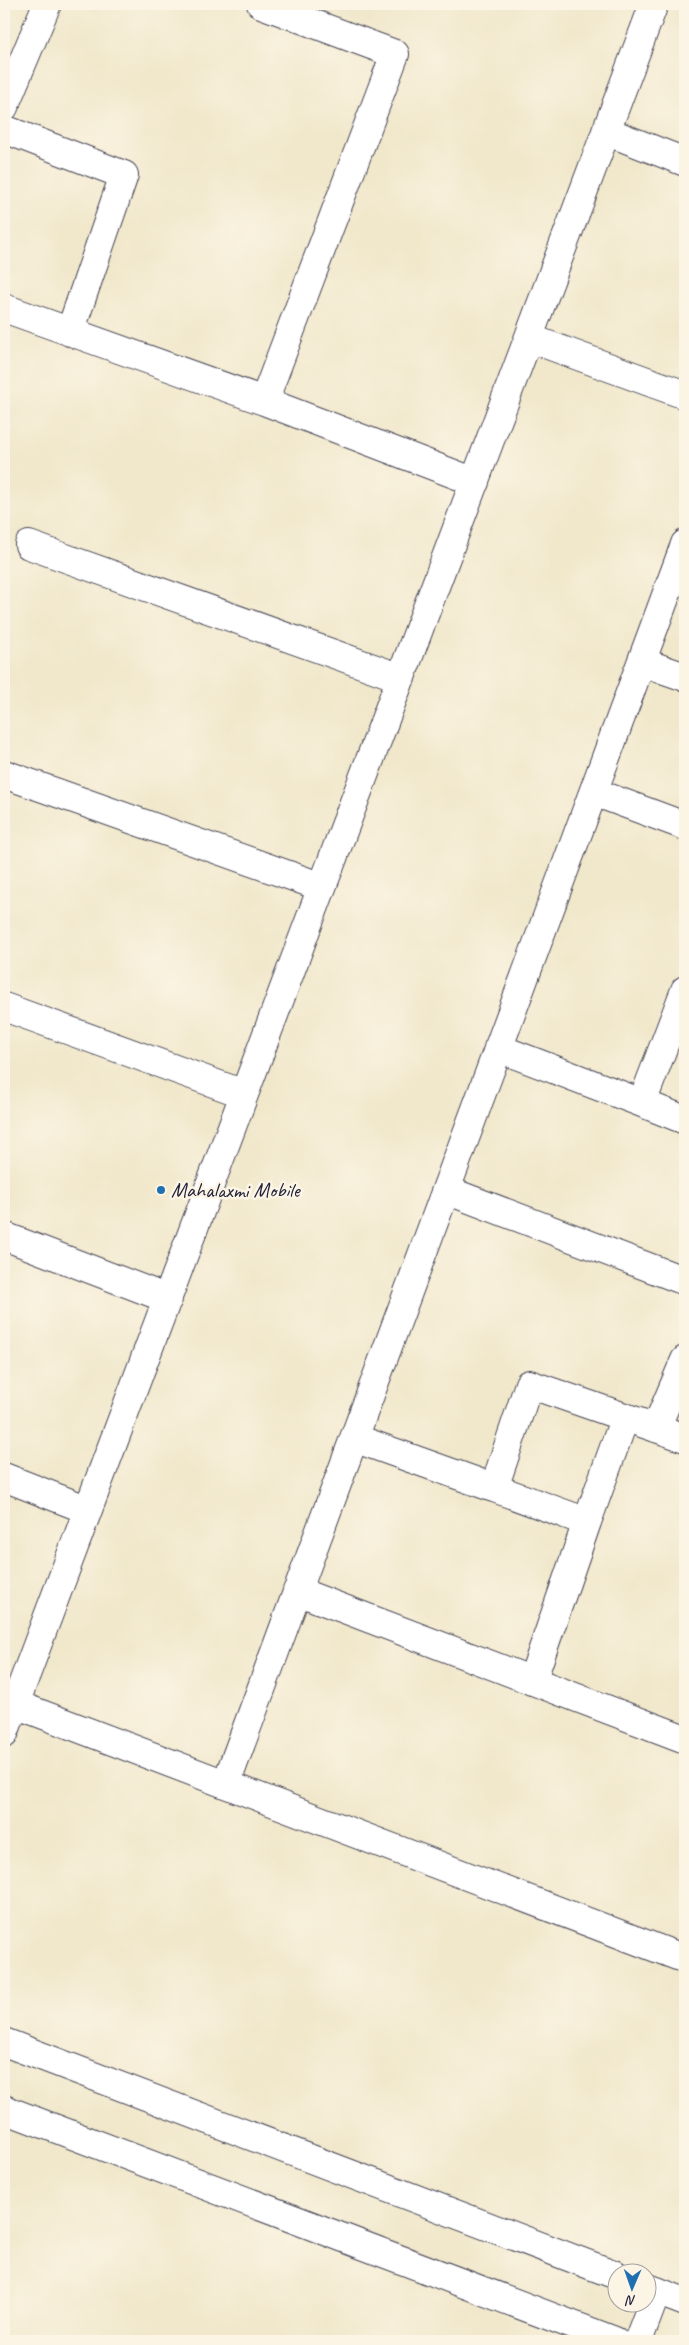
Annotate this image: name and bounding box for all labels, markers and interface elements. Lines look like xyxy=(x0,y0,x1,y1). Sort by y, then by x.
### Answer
place label: Mahalaxmi Mobile xyxy=(171,1177,302,1203)
marker: Mahalaxmi Mobile xyxy=(155,1184,167,1196)
north arrow xyxy=(606,2262,656,2312)
text: N xyxy=(625,2292,636,2309)

